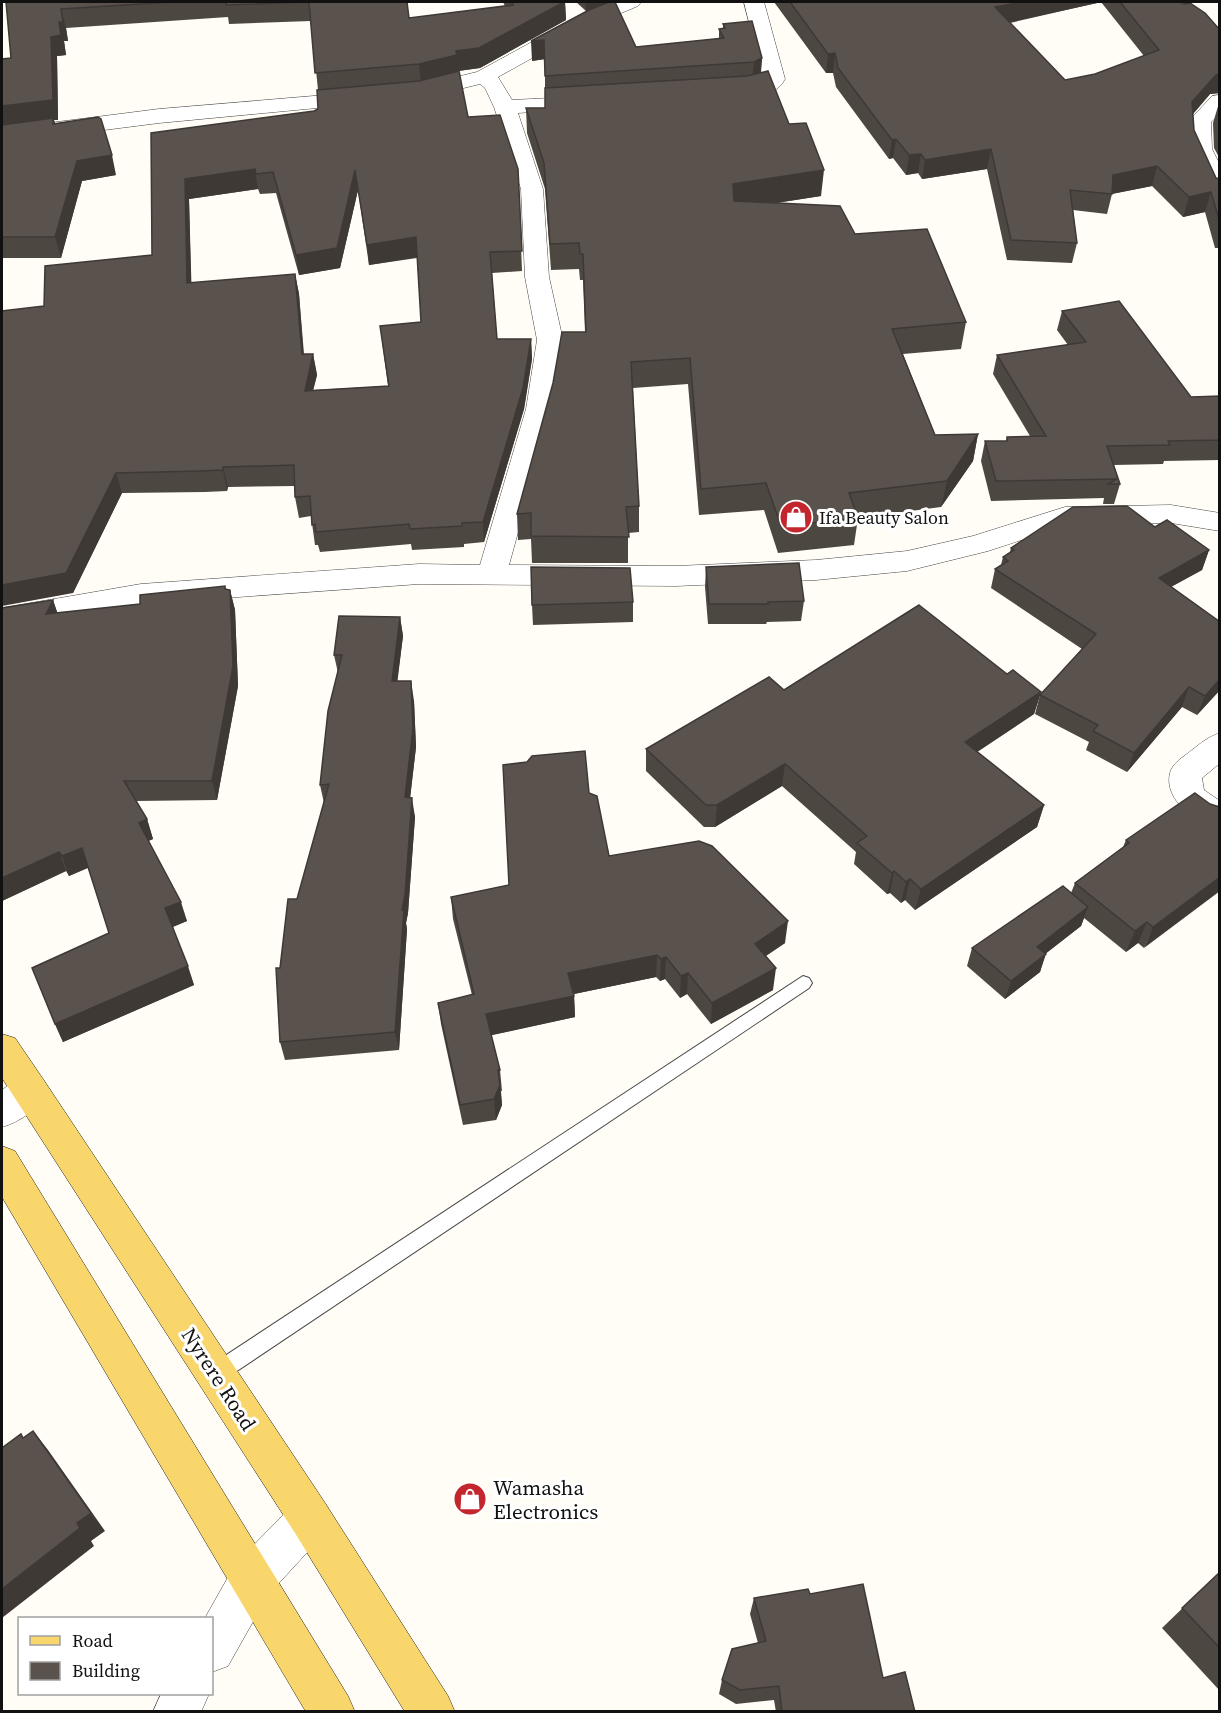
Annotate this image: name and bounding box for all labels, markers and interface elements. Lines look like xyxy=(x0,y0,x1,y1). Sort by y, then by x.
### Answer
shop icon: Ifa Beauty Salon xyxy=(778,499,814,535)
place label: Ifa Beauty Salon xyxy=(819,505,949,530)
street label: Nyrere Road xyxy=(175,1322,263,1436)
place label: Wamasha Electronics xyxy=(493,1473,598,1526)
shop icon: Wamasha Electronics xyxy=(452,1481,488,1517)
legend xyxy=(18,1617,213,1695)
text: Road xyxy=(72,1628,113,1653)
text: Building xyxy=(72,1658,140,1683)

